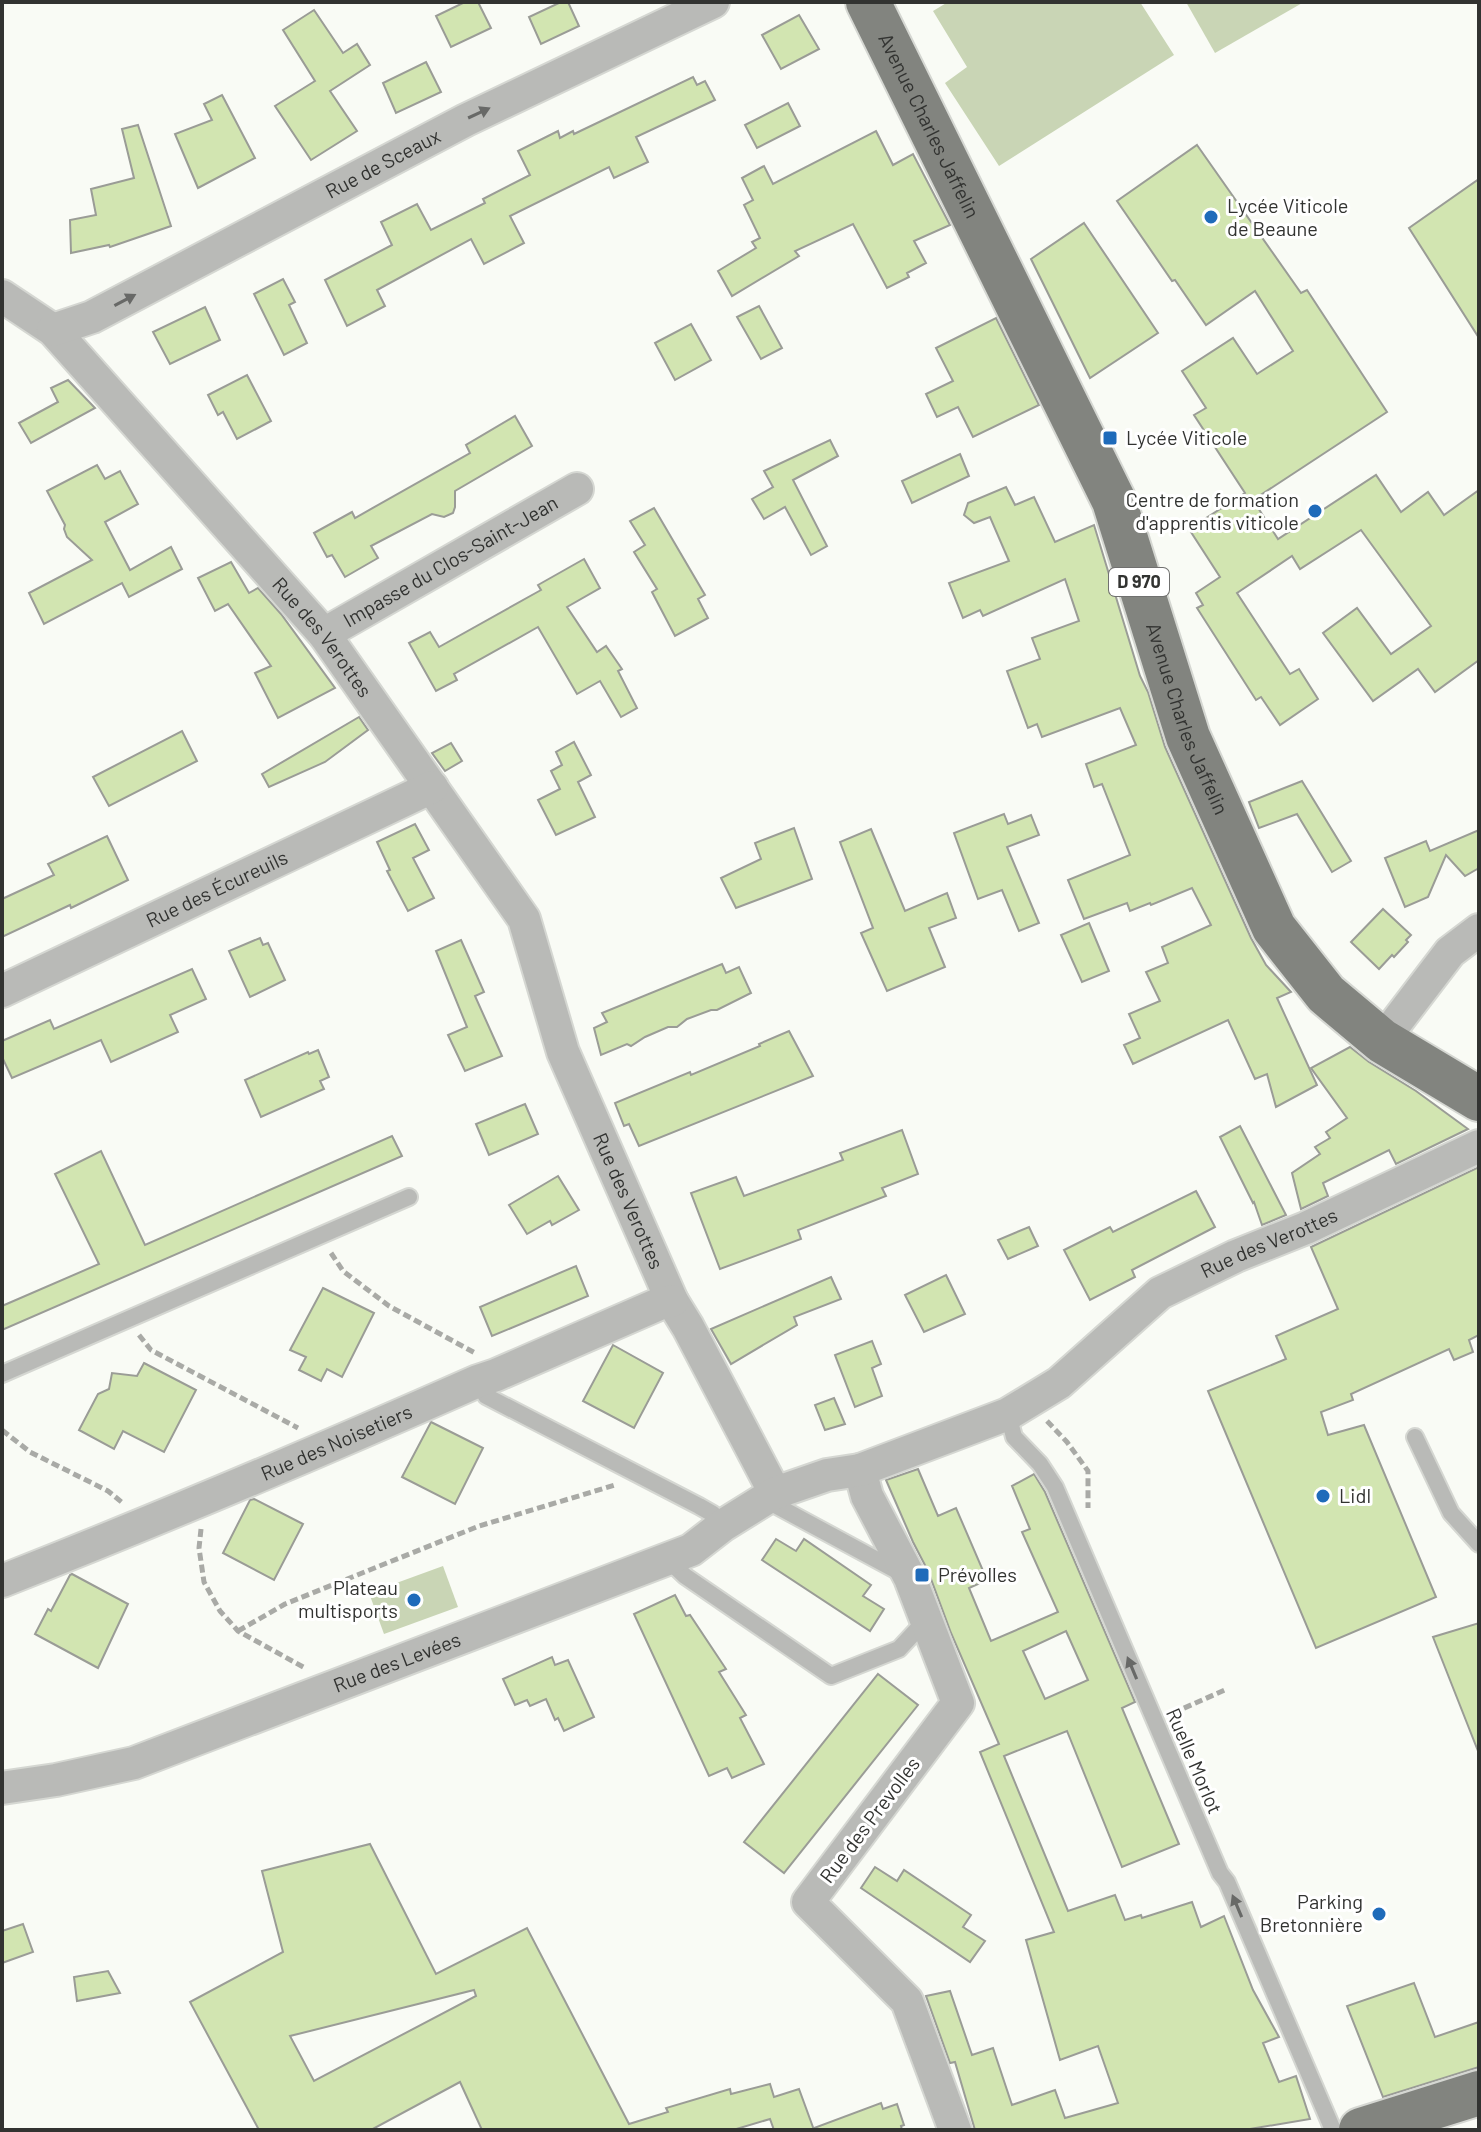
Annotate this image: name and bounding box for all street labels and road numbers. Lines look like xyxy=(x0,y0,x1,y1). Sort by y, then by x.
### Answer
street label: Avenue Charles Jaffelin xyxy=(874,29,986,222)
street label: Rue de Sceaux xyxy=(321,123,444,203)
street label: Impasse du Clos-Saint-Jean xyxy=(339,490,562,631)
road number: D 970 xyxy=(1109,568,1169,596)
street label: Rue des Verottes xyxy=(268,572,378,701)
street label: Avenue Charles Jaffelin xyxy=(1142,619,1234,818)
street label: Rue des Écureuils xyxy=(142,844,291,932)
street label: Rue des Verottes xyxy=(589,1129,670,1273)
street label: Rue des Verottes xyxy=(1196,1202,1341,1282)
street label: Rue des Noisetiers xyxy=(257,1399,415,1485)
street label: Rue des Levées xyxy=(330,1626,464,1697)
street label: Ruelle Morlot xyxy=(1162,1704,1228,1817)
street label: Rue des Prevolles xyxy=(814,1752,924,1887)

